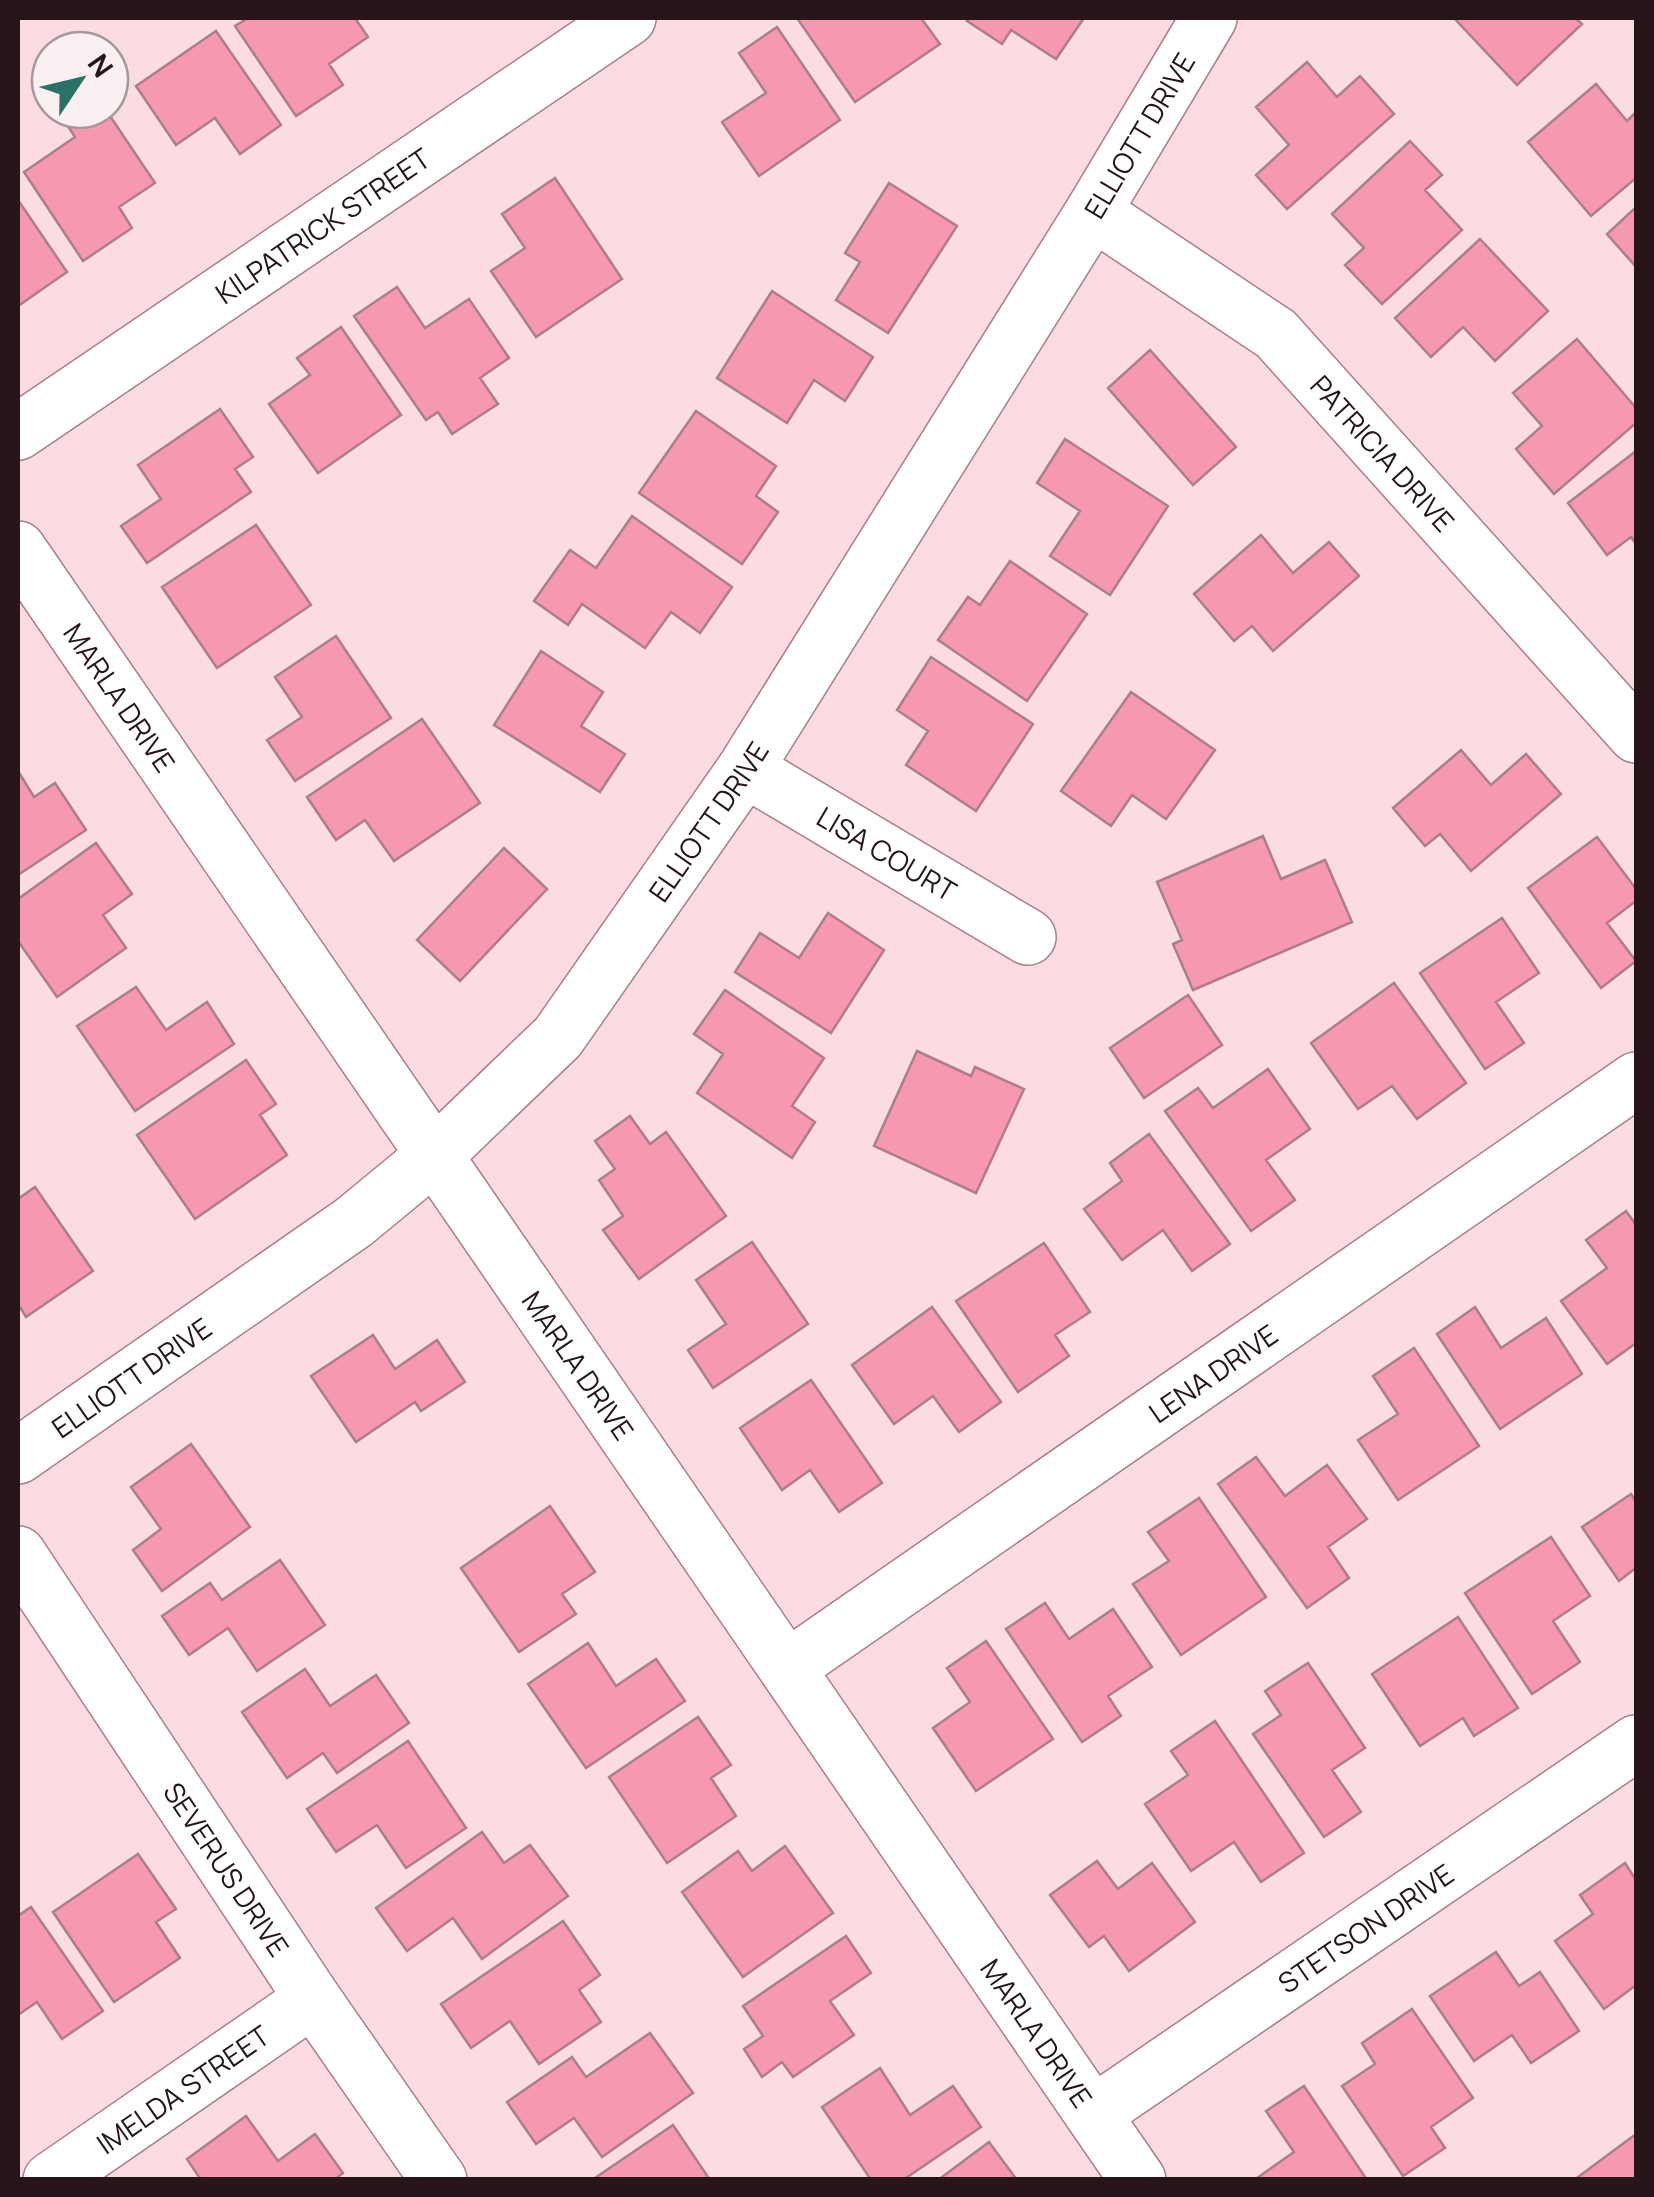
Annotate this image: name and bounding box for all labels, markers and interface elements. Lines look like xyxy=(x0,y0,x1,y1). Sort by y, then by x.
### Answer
north arrow xyxy=(30,30,130,130)
street label: ELLIOTT DRIVE xyxy=(1075,45,1203,225)
text: N xyxy=(80,46,123,84)
street label: KILPATRICK STREET xyxy=(208,139,438,312)
street label: PATRICIA DRIVE xyxy=(1303,367,1463,540)
street label: MARLA DRIVE xyxy=(55,616,184,779)
street label: ELLIOTT DRIVE xyxy=(640,734,777,909)
street label: LISA COURT xyxy=(810,797,964,909)
street label: MARLA DRIVE xyxy=(514,1283,643,1447)
street label: ELLIOTT DRIVE xyxy=(44,1308,219,1446)
street label: LENA DRIVE xyxy=(1141,1315,1285,1431)
street label: SEVERUS DRIVE xyxy=(155,1775,298,1963)
street label: STETSON DRIVE xyxy=(1270,1854,1461,2001)
street label: MARLA DRIVE xyxy=(972,1951,1101,2115)
street label: IMELDA STREET xyxy=(89,2016,277,2162)

